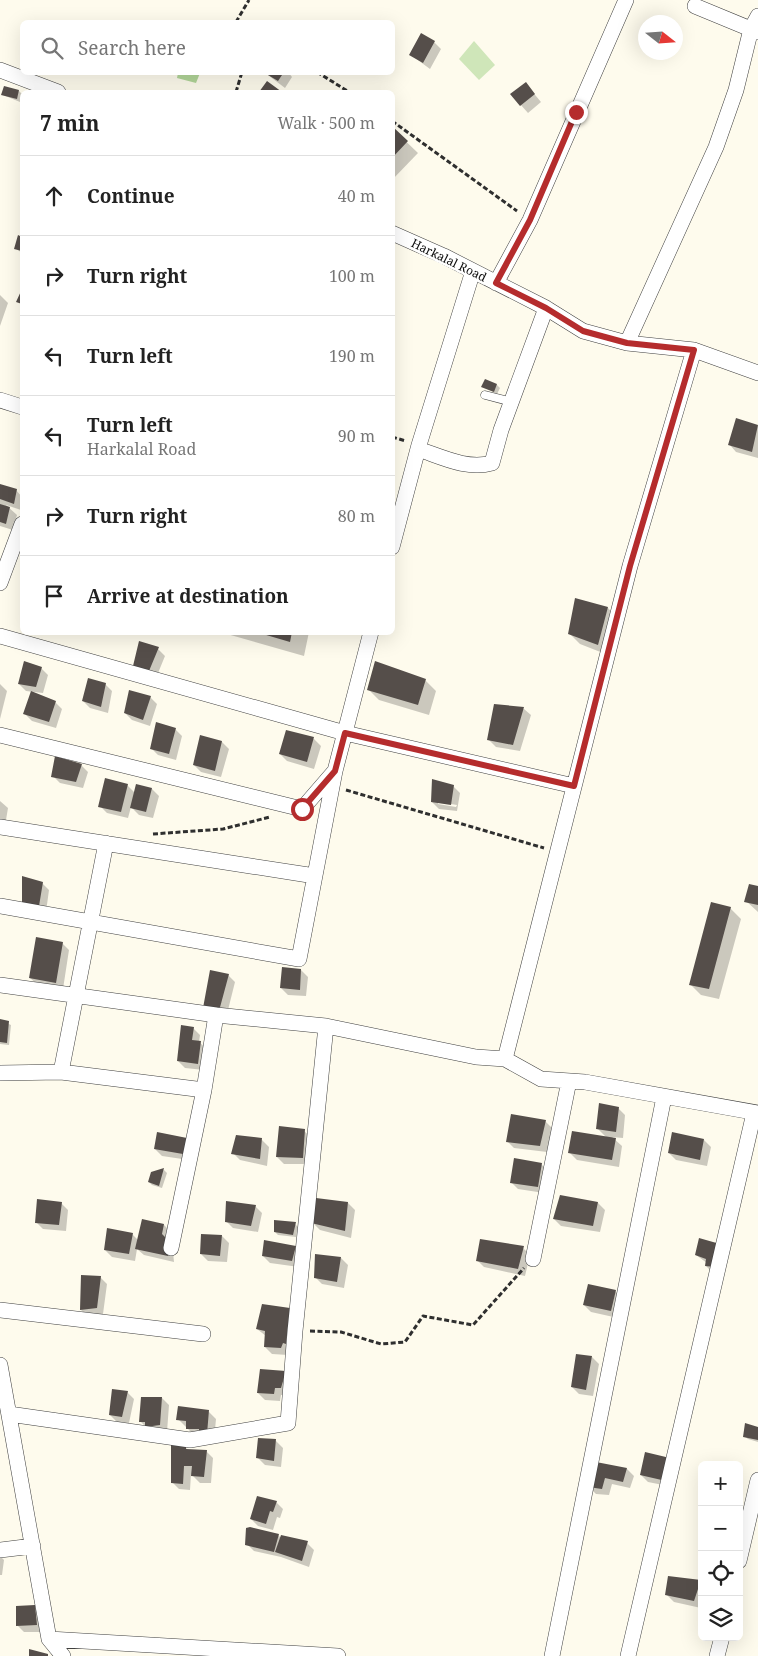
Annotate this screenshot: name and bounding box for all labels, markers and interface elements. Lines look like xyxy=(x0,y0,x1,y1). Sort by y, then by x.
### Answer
north arrow xyxy=(638,15,683,60)
search box xyxy=(20,20,395,75)
icon: search xyxy=(38,34,66,62)
text: Search here xyxy=(78,35,186,61)
route end xyxy=(565,101,588,124)
text: 7 min xyxy=(40,109,99,137)
text: Walk · 500 m xyxy=(278,112,375,134)
icon: ahead xyxy=(40,182,68,210)
text: Continue xyxy=(87,183,175,209)
text: 40 m xyxy=(338,185,375,207)
street label: Harkalal Road xyxy=(408,234,490,286)
icon: right xyxy=(40,262,68,290)
text: Turn right xyxy=(87,263,187,289)
text: 100 m xyxy=(329,265,375,287)
icon: left xyxy=(40,342,68,370)
text: Turn left xyxy=(87,343,173,369)
text: 190 m xyxy=(329,345,375,367)
text: Turn left xyxy=(87,412,173,438)
icon: left xyxy=(40,422,68,450)
text: 90 m xyxy=(338,425,375,447)
text: Harkalal Road xyxy=(87,438,196,460)
icon: right xyxy=(40,502,68,530)
text: Turn right xyxy=(87,503,187,529)
text: 80 m xyxy=(338,505,375,527)
icon: arrive xyxy=(40,582,68,610)
text: Arrive at destination xyxy=(87,583,289,609)
route start xyxy=(291,798,314,821)
map controls xyxy=(698,1461,743,1641)
button: + xyxy=(698,1461,743,1506)
button: − xyxy=(698,1506,743,1551)
button: locate xyxy=(698,1551,743,1596)
button: layers xyxy=(698,1596,743,1641)

